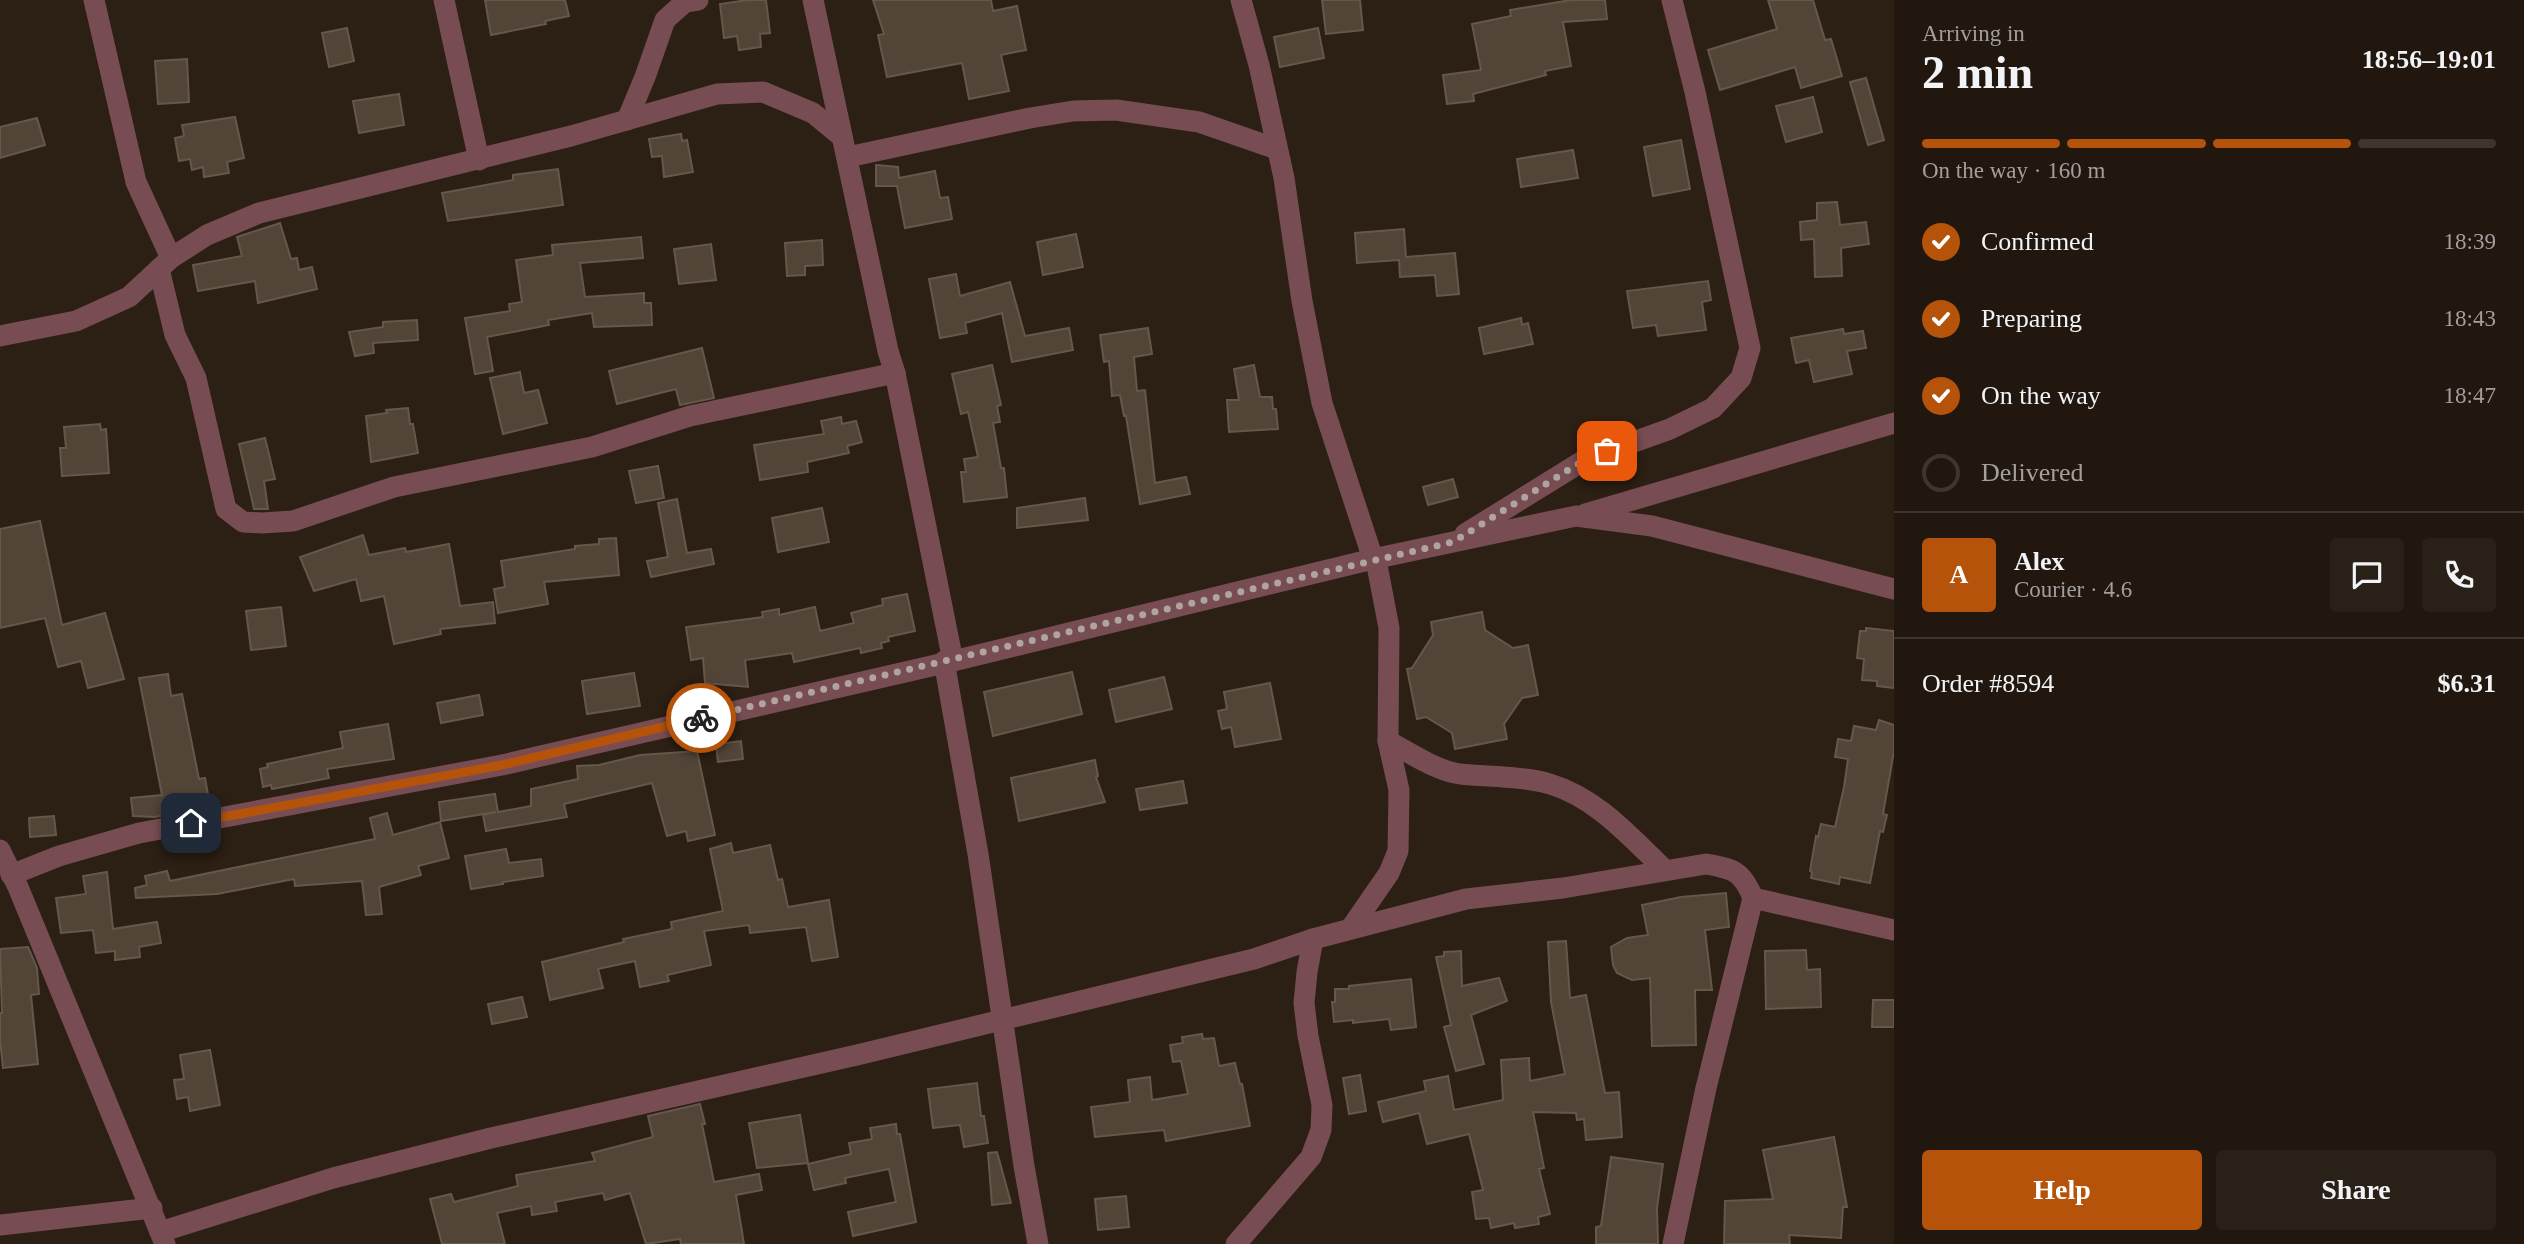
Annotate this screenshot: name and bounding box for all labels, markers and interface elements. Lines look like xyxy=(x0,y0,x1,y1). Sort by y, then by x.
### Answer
text: Arriving in xyxy=(1922,21,2025,46)
text: 18:56–19:01 xyxy=(2362,45,2496,74)
text: 2 min xyxy=(1922,47,2033,98)
text: On the way · 160 m xyxy=(1922,158,2105,183)
icon: check xyxy=(1922,223,1960,261)
text: Confirmed xyxy=(1981,227,2094,256)
text: 18:39 xyxy=(2444,229,2496,254)
icon: check xyxy=(1922,300,1960,338)
text: Preparing xyxy=(1981,304,2082,333)
text: 18:43 xyxy=(2444,306,2496,331)
icon: check xyxy=(1922,377,1960,415)
text: On the way xyxy=(1981,381,2101,410)
text: 18:47 xyxy=(2444,383,2496,408)
pin xyxy=(1577,421,1637,481)
icon: bag xyxy=(1588,432,1626,470)
text: Delivered xyxy=(1981,458,2084,487)
button: chat xyxy=(2330,538,2404,612)
button: phone xyxy=(2422,538,2496,612)
text: Alex xyxy=(2014,547,2065,576)
text: A xyxy=(1950,560,1968,589)
text: Courier · 4.6 xyxy=(2014,577,2132,602)
text: Order #8594 xyxy=(1922,669,2054,698)
text: $6.31 xyxy=(2438,669,2496,698)
courier xyxy=(666,683,736,753)
icon: bike xyxy=(682,699,720,737)
pin xyxy=(161,793,221,853)
icon: home xyxy=(172,804,210,842)
button: Help xyxy=(1922,1150,2202,1230)
button: Share xyxy=(2216,1150,2496,1230)

